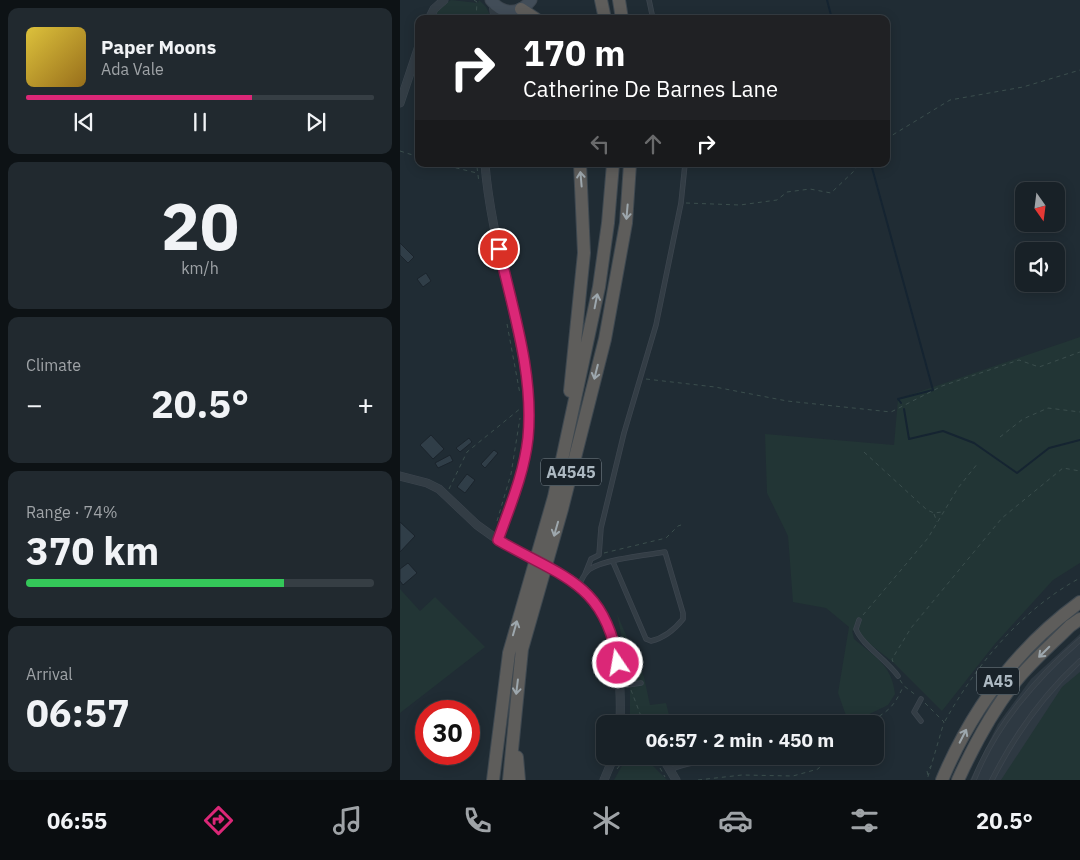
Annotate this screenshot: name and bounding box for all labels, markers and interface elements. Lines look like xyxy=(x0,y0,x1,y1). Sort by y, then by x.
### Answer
text: 170 m xyxy=(523,30,626,76)
text: Paper Moons xyxy=(101,35,216,59)
icon: right xyxy=(440,35,505,100)
text: Ada Vale xyxy=(101,59,164,79)
text: Catherine De Barnes Lane xyxy=(523,74,778,103)
icon: previous xyxy=(70,108,98,136)
icon: pause xyxy=(186,108,214,136)
icon: next xyxy=(302,108,330,136)
icon: left xyxy=(586,130,614,158)
icon: ahead xyxy=(639,130,667,158)
icon: right xyxy=(692,130,720,158)
one-way arrow xyxy=(577,171,586,187)
north arrow xyxy=(1015,182,1065,232)
map controls xyxy=(1015,182,1065,292)
text: 20 xyxy=(161,183,239,268)
one-way arrow xyxy=(622,204,631,220)
pin xyxy=(478,228,520,270)
icon: arrive xyxy=(485,235,513,263)
button: sound xyxy=(1015,242,1065,292)
text: km/h xyxy=(181,258,219,278)
one-way arrow xyxy=(592,293,602,309)
text: Climate xyxy=(26,355,81,375)
one-way arrow xyxy=(591,363,601,379)
text: 20.5° xyxy=(151,379,249,428)
text: − xyxy=(26,386,43,423)
text: + xyxy=(357,386,374,423)
road number: A4545 xyxy=(541,458,601,486)
text: Range · 74% xyxy=(26,502,118,522)
one-way arrow xyxy=(551,521,560,537)
text: 370 km xyxy=(26,526,159,575)
one-way arrow xyxy=(511,621,521,637)
position arrow xyxy=(591,636,643,688)
one-way arrow xyxy=(1038,646,1050,658)
text: Arrival xyxy=(26,664,73,684)
road number: A45 xyxy=(977,668,1019,694)
one-way arrow xyxy=(512,678,522,694)
text: 06:57 xyxy=(26,688,130,737)
speed limit sign: 30 xyxy=(415,700,480,765)
text: 06:57 · 2 min · 450 m xyxy=(646,728,834,752)
one-way arrow xyxy=(959,729,968,744)
icon: directions xyxy=(201,803,236,838)
icon: music xyxy=(330,803,365,838)
icon: phone xyxy=(460,803,495,838)
icon: climate xyxy=(589,803,624,838)
icon: car xyxy=(718,803,753,838)
icon: filters xyxy=(847,803,882,838)
text: 06:55 xyxy=(47,806,107,835)
text: 20.5° xyxy=(976,806,1033,835)

